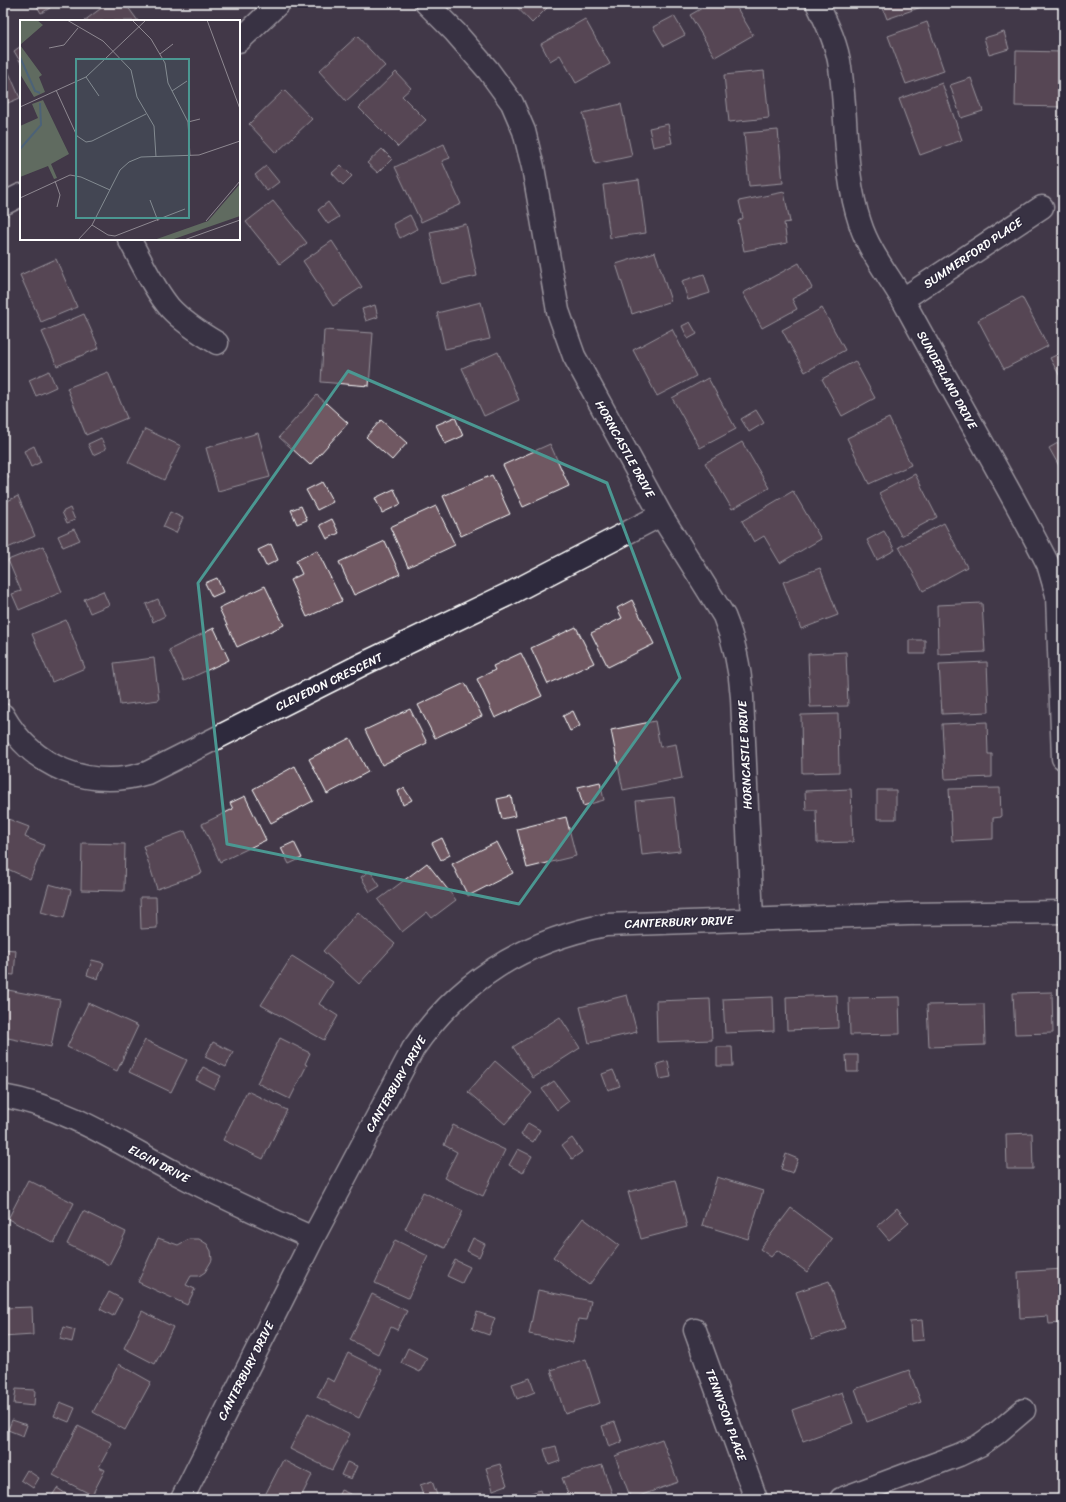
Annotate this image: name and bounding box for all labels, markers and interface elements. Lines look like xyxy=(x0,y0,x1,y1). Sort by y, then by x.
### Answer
inset map xyxy=(20,20,240,240)
street label: SUMMERFORD PLACE xyxy=(919,211,1028,294)
street label: SUNDERLAND DRIVE xyxy=(911,327,984,435)
street label: HORNCASTLE DRIVE xyxy=(589,396,662,503)
street label: CLEVEDON CRESCENT xyxy=(272,646,387,718)
street label: HORNCASTLE DRIVE xyxy=(731,699,759,810)
street label: CANTERBURY DRIVE xyxy=(624,909,735,935)
street label: CANTERBURY DRIVE xyxy=(359,1030,433,1137)
street label: ELGIN DRIVE xyxy=(124,1139,195,1190)
street label: CANTERBURY DRIVE xyxy=(212,1316,281,1424)
street label: TENNYSON PLACE xyxy=(699,1365,753,1466)

